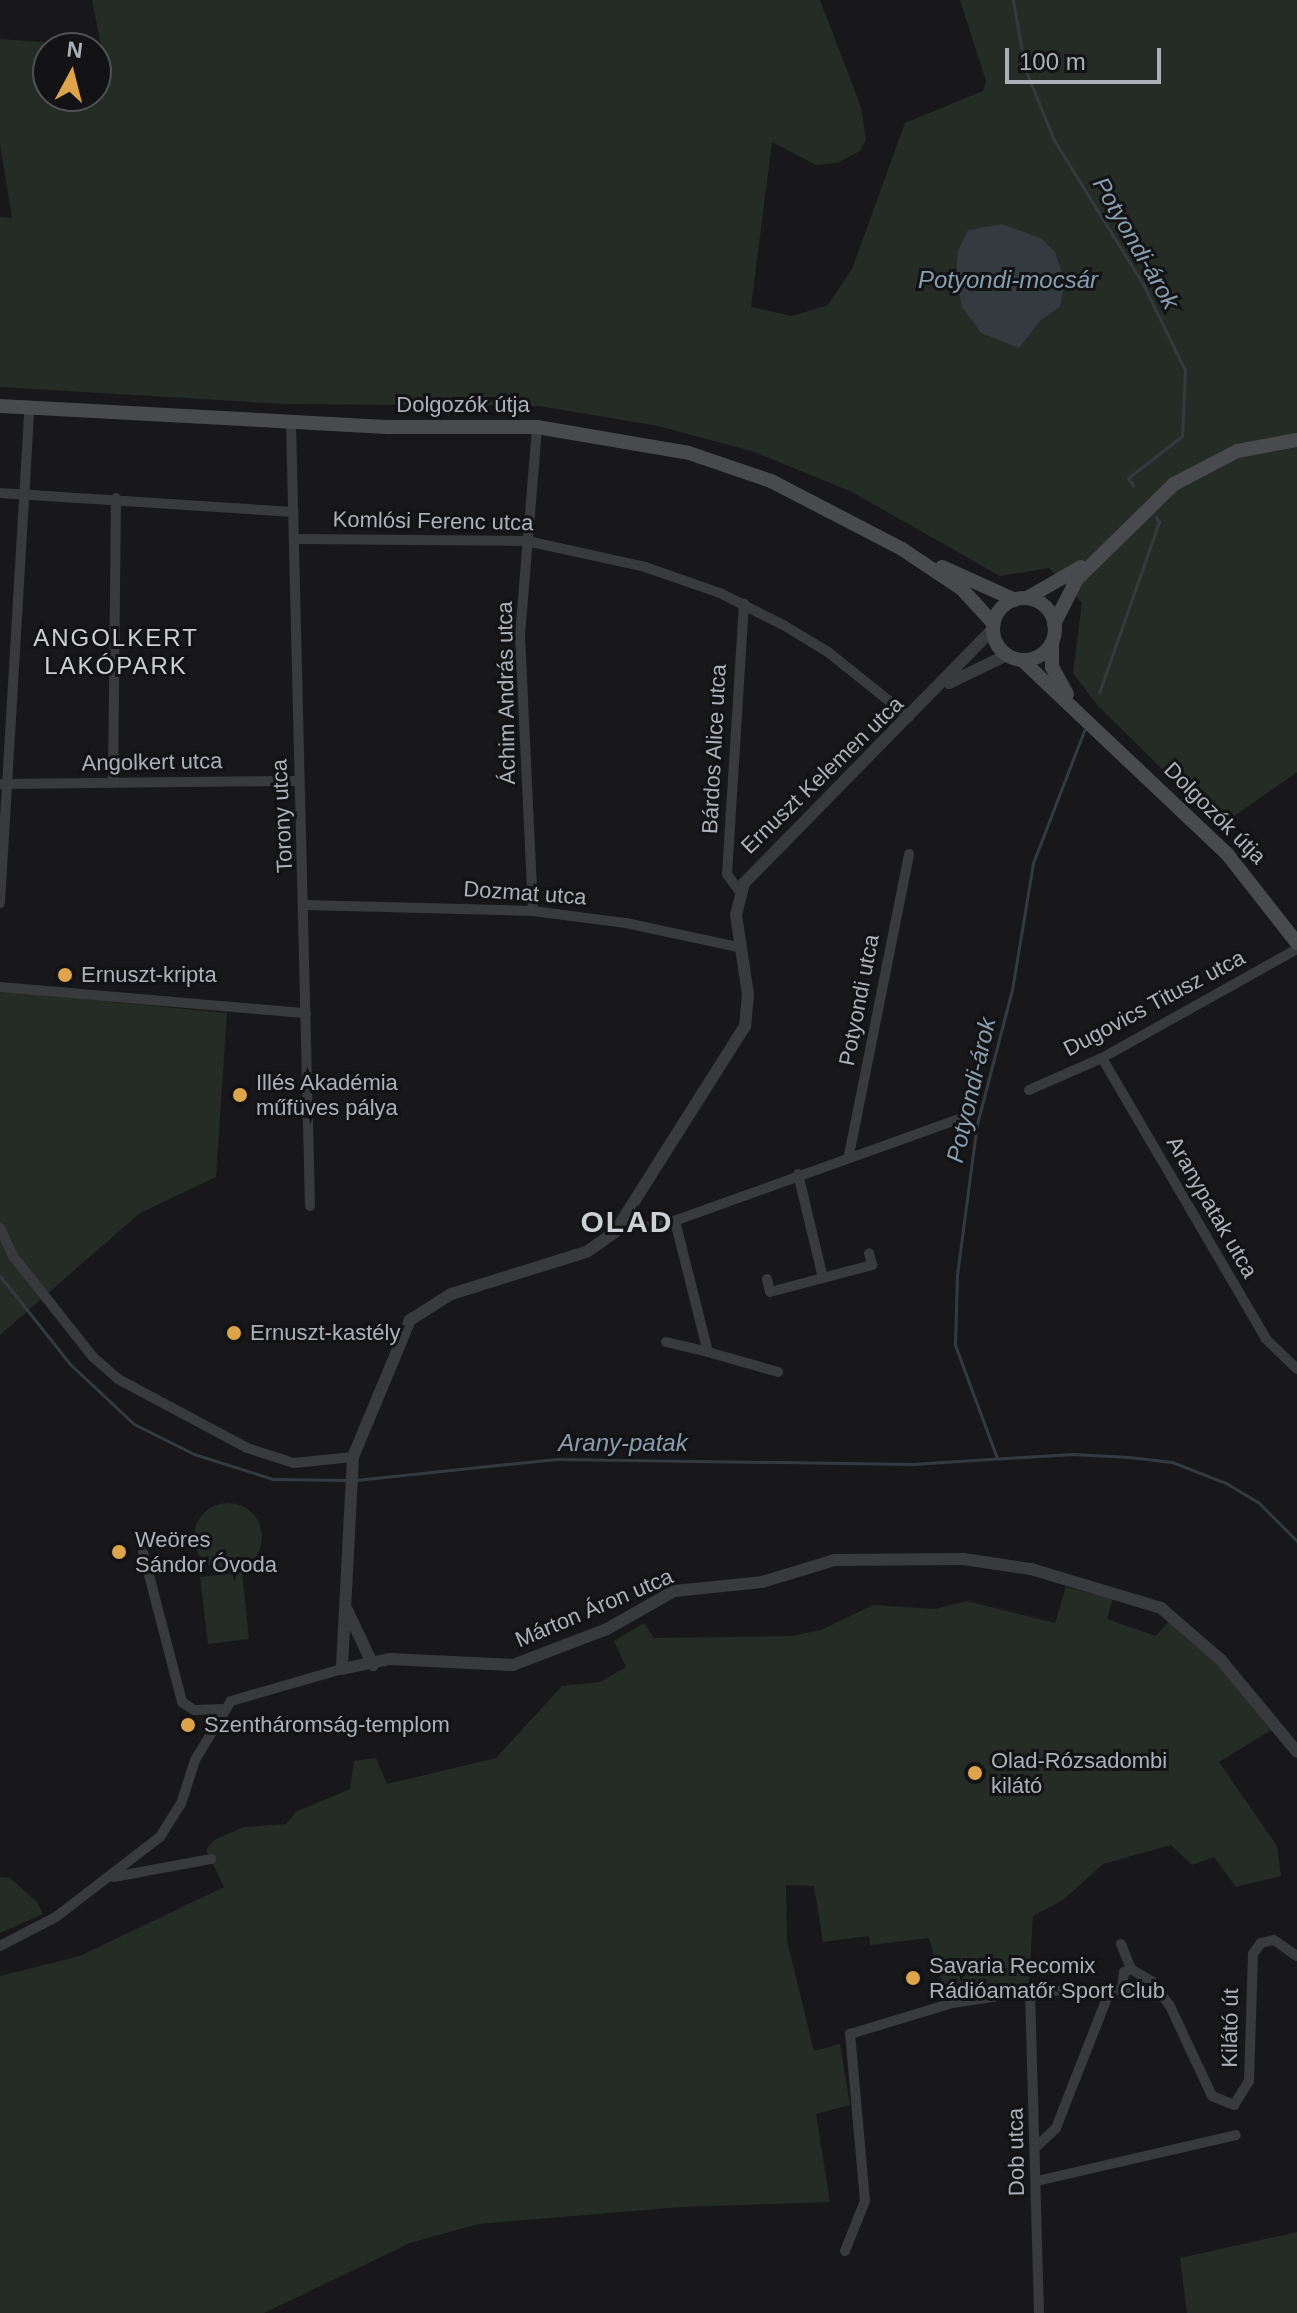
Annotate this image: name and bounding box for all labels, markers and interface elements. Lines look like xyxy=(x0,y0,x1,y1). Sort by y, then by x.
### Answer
north arrow xyxy=(32,32,112,112)
scale bar xyxy=(1009,32,1165,82)
text: N xyxy=(65,36,84,63)
text: 100 m xyxy=(1019,48,1086,75)
water label: Potyondi-árok xyxy=(1087,172,1185,314)
water label: Potyondi-mocsár xyxy=(918,266,1098,294)
street label: Dolgozók útja xyxy=(396,392,530,418)
street label: Komlósi Ferenc utca xyxy=(333,506,533,536)
street label: Áchim András utca xyxy=(491,600,521,786)
district label: ANGOLKERT LAKÓPARK xyxy=(33,624,199,680)
street label: Bárdos Alice utca xyxy=(696,663,732,835)
street label: Ernuszt Kelemen utca xyxy=(735,691,909,859)
street label: Angolkert utca xyxy=(81,748,223,776)
street label: Dolgozók útja xyxy=(1159,757,1271,869)
street label: Torony utca xyxy=(266,759,298,873)
street label: Dozmat utca xyxy=(462,876,588,910)
street label: Potyondi utca xyxy=(833,932,885,1068)
street label: Dugovics Titusz utca xyxy=(1059,944,1249,1062)
place label: Ernuszt-kripta xyxy=(81,962,217,988)
marker: Ernuszt-kripta xyxy=(56,966,74,984)
water label: Potyondi-árok xyxy=(940,1015,1002,1165)
place label: Illés Akadémia műfüves pálya xyxy=(256,1069,399,1120)
marker: Illés Akadémia műfüves pálya xyxy=(231,1086,249,1104)
street label: Aranypatak utca xyxy=(1161,1132,1263,1282)
district label: OLAD xyxy=(581,1204,673,1240)
place label: Ernuszt-kastély xyxy=(250,1320,400,1346)
marker: Ernuszt-kastély xyxy=(225,1324,243,1342)
water label: Arany-patak xyxy=(558,1429,688,1457)
place label: Weöres Sándor Óvoda xyxy=(135,1526,277,1578)
marker: Weöres Sándor Óvoda xyxy=(110,1543,128,1561)
street label: Márton Áron utca xyxy=(511,1563,677,1653)
place label: Szentháromság-templom xyxy=(204,1712,450,1738)
marker: Szentháromság-templom xyxy=(179,1716,197,1734)
place label: Olad-Rózsadombi kilátó xyxy=(991,1747,1167,1798)
marker: Olad-Rózsadombi kilátó xyxy=(966,1764,984,1782)
place label: Savaria Recomix Rádióamatőr Sport Club xyxy=(929,1952,1165,2004)
marker: Savaria Recomix Rádióamatőr Sport Club xyxy=(904,1969,922,1987)
street label: Kilátó út xyxy=(1216,1988,1244,2068)
street label: Dob utca xyxy=(1002,2108,1030,2196)

